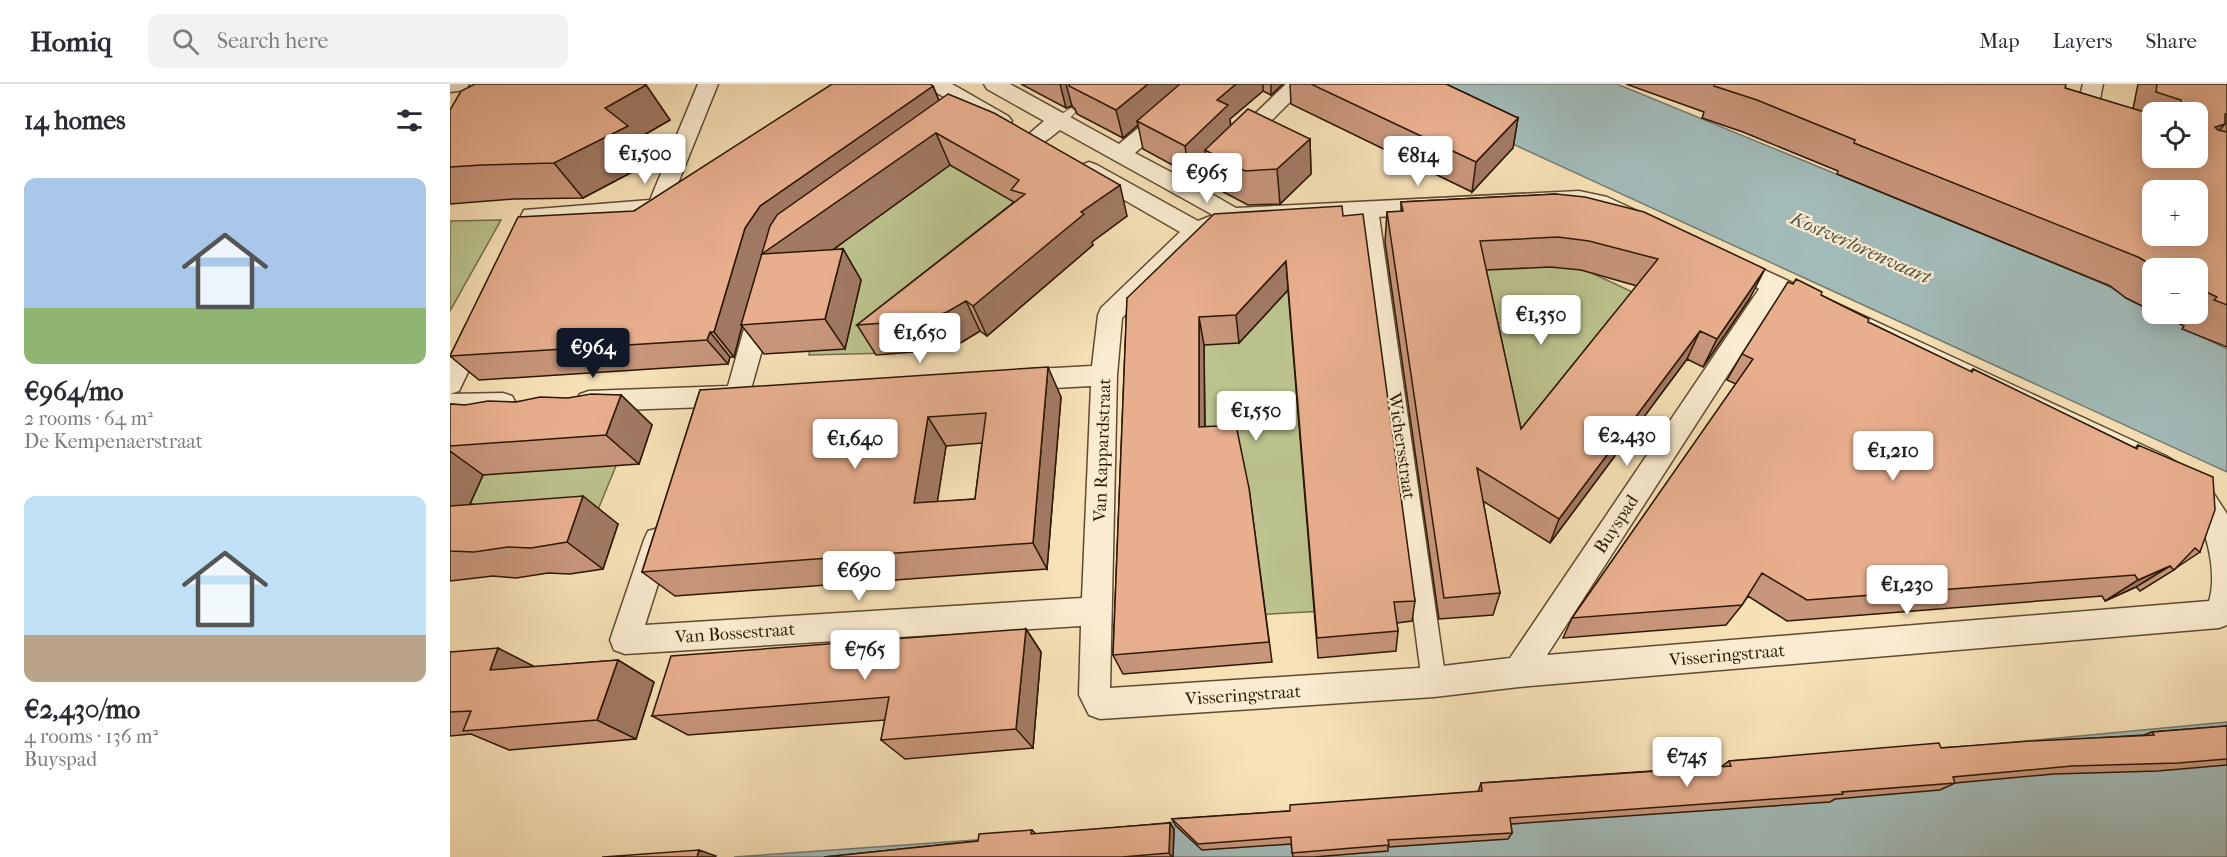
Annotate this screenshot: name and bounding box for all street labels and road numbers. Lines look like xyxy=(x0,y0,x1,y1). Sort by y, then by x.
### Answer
street label: Van Rappardstraat xyxy=(1089,377,1116,523)
street label: Wichersstraat xyxy=(1383,390,1419,501)
street label: Buyspad xyxy=(1590,491,1643,558)
street label: Van Bossestraat xyxy=(673,619,796,648)
street label: Visseringstraat xyxy=(1667,640,1786,671)
street label: Visseringstraat xyxy=(1183,681,1302,710)

